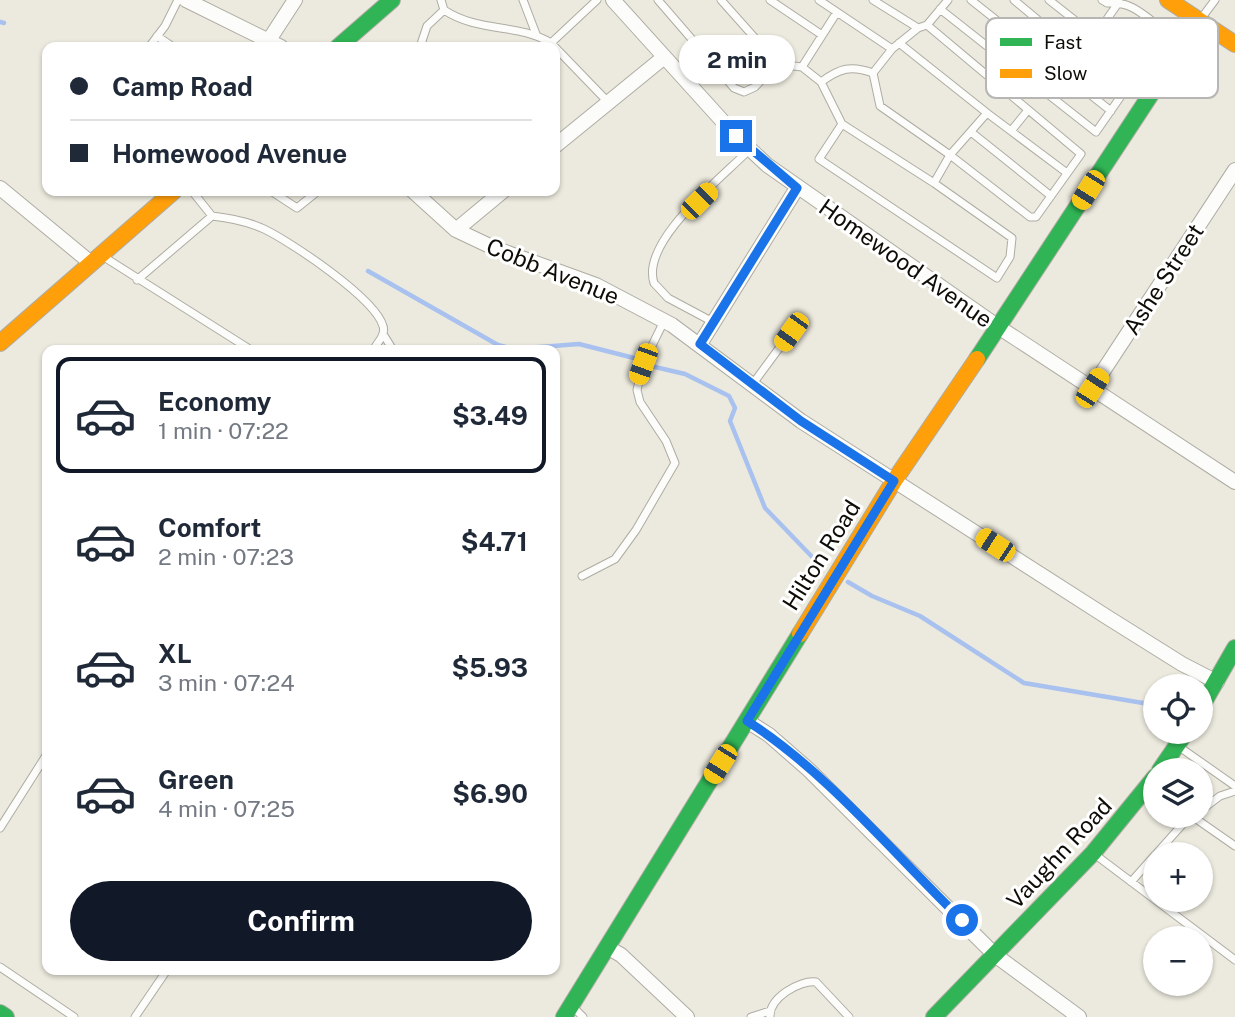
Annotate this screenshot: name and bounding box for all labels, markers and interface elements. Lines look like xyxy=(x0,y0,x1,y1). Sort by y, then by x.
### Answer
legend xyxy=(986,18,1218,98)
text: Fast xyxy=(1044,31,1082,53)
callout: 2 min xyxy=(678,34,794,83)
text: 2 min xyxy=(707,46,767,73)
text: Slow xyxy=(1044,62,1088,84)
text: Camp Road xyxy=(112,71,253,102)
route end xyxy=(720,120,752,152)
text: Homewood Avenue xyxy=(112,138,347,169)
car xyxy=(1068,167,1109,213)
car xyxy=(677,179,722,223)
street label: Homewood Avenue xyxy=(814,193,998,333)
street label: Ashe Street xyxy=(1117,219,1209,339)
street label: Cobb Avenue xyxy=(483,232,623,310)
car xyxy=(771,309,812,355)
car xyxy=(626,341,661,387)
car xyxy=(1072,365,1113,411)
icon: car xyxy=(74,384,137,447)
text: Economy xyxy=(158,386,271,417)
text: $3.49 xyxy=(452,400,528,431)
text: 1 min · 07:22 xyxy=(158,417,289,444)
street label: Hilton Road xyxy=(777,495,865,615)
icon: car xyxy=(74,510,137,573)
text: Comfort xyxy=(158,512,261,543)
car xyxy=(972,525,1019,565)
text: $4.71 xyxy=(461,526,528,557)
text: 2 min · 07:23 xyxy=(158,543,294,570)
icon: car xyxy=(74,636,137,699)
text: XL xyxy=(158,638,192,669)
text: $5.93 xyxy=(451,652,528,683)
text: 3 min · 07:24 xyxy=(158,669,295,696)
map controls xyxy=(1143,674,1213,996)
button: locate xyxy=(1143,674,1213,744)
car xyxy=(700,741,741,787)
button: layers xyxy=(1143,758,1213,828)
icon: car xyxy=(74,762,137,825)
text: Green xyxy=(158,764,234,795)
text: $6.90 xyxy=(452,778,528,809)
street label: Vaughn Road xyxy=(1001,792,1117,914)
text: 4 min · 07:25 xyxy=(158,795,295,822)
button: + xyxy=(1143,842,1213,912)
button: Confirm xyxy=(70,881,532,961)
route start xyxy=(946,904,978,936)
button: − xyxy=(1143,926,1213,996)

